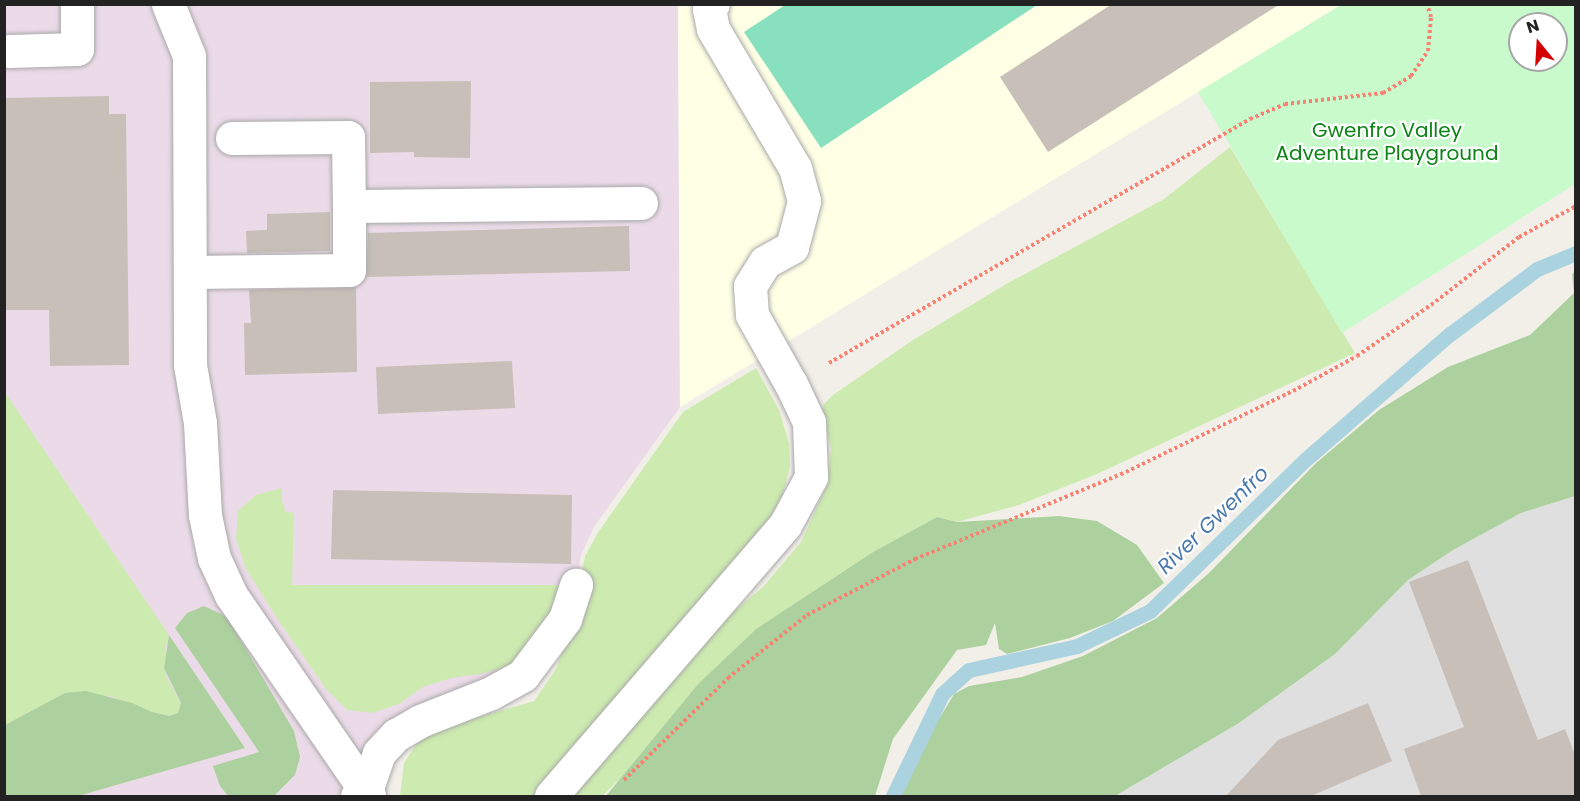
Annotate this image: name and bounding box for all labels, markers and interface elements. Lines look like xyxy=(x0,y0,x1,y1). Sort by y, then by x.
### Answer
north arrow xyxy=(1508,12,1568,72)
text: N xyxy=(1524,14,1542,39)
park label: Gwenfro Valley Adventure Playground xyxy=(1276,118,1498,165)
water label: River Gwenfro xyxy=(1152,461,1274,579)

